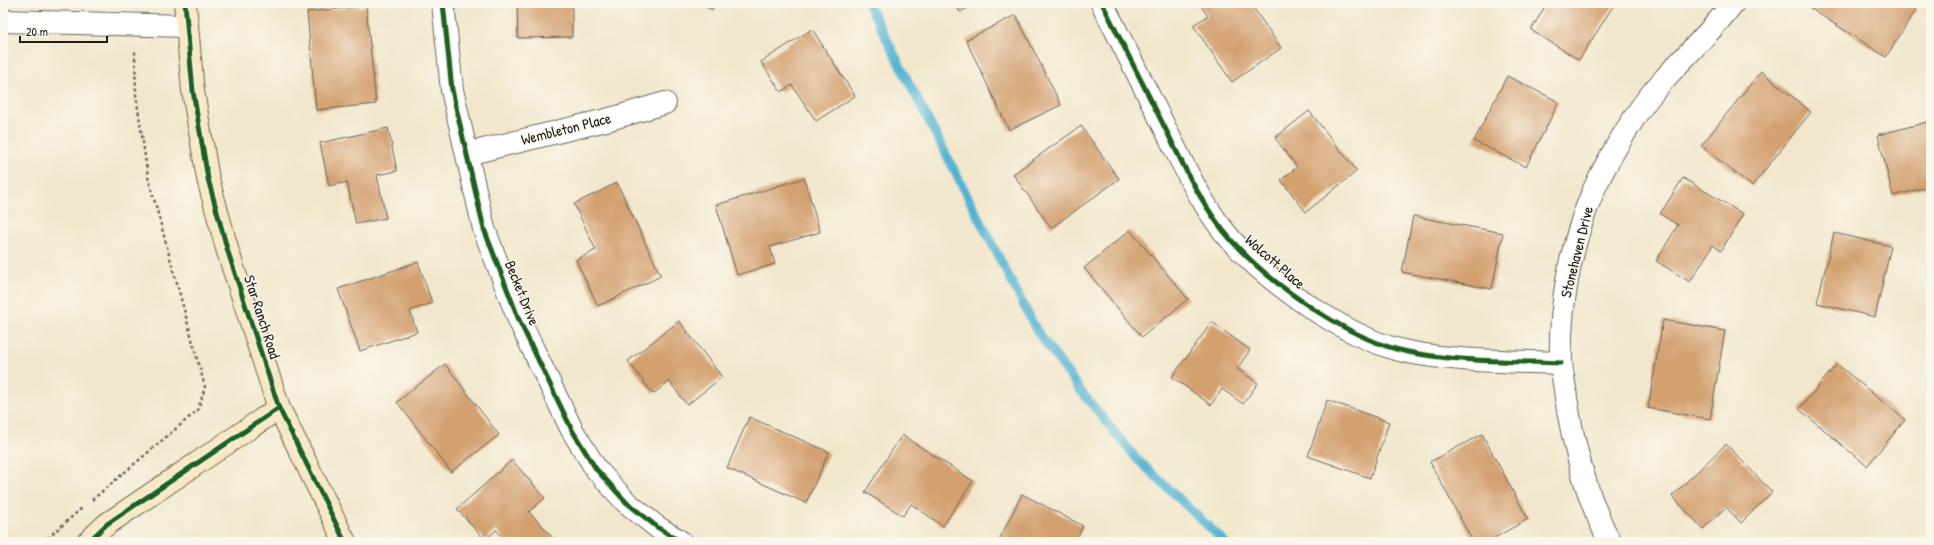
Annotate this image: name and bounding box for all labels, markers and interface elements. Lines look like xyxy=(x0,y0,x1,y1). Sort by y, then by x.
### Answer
scale bar xyxy=(20,18,107,44)
text: 20 m xyxy=(26,23,48,40)
street label: Wembleton Place xyxy=(519,107,613,150)
street label: Stonehaven Drive xyxy=(1555,204,1598,300)
street label: Wolcott Place xyxy=(1241,229,1310,294)
street label: Becket Drive xyxy=(500,257,545,328)
street label: Star Ranch Road xyxy=(239,272,286,361)

